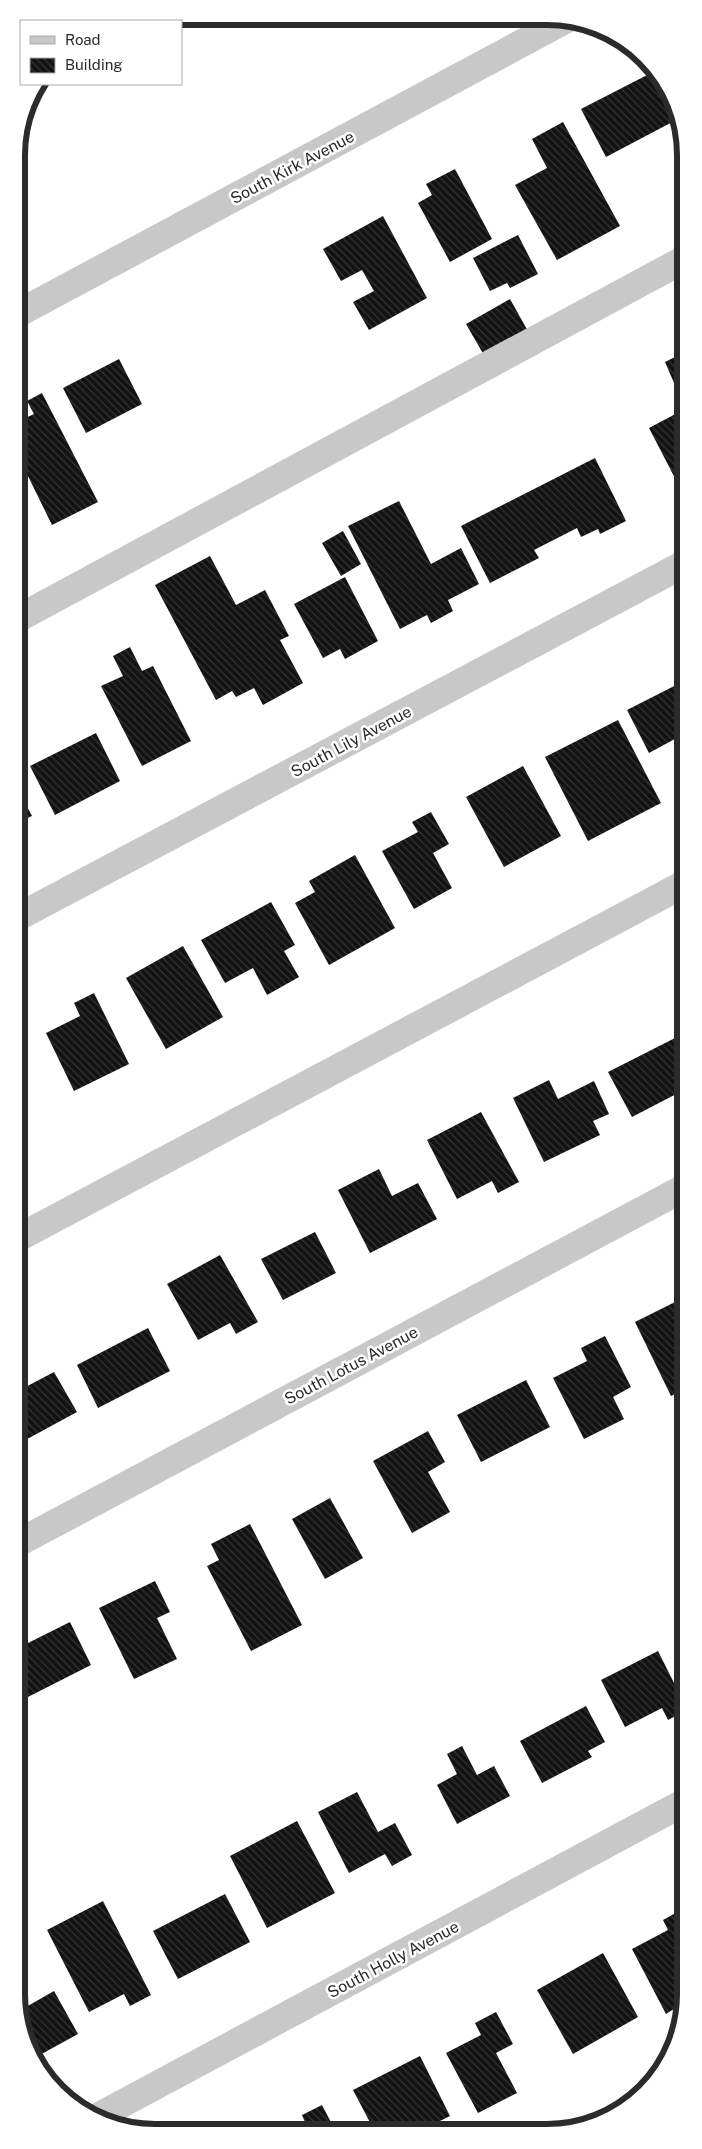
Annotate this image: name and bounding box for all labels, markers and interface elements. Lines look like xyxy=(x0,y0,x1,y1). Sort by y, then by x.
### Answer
legend xyxy=(20,20,182,85)
text: Road xyxy=(65,31,101,48)
text: Building xyxy=(65,56,123,73)
street label: South Kirk Avenue xyxy=(227,127,357,208)
street label: South Lily Avenue xyxy=(288,702,415,781)
street label: South Lotus Avenue xyxy=(281,1322,421,1409)
street label: South Holly Avenue xyxy=(324,1917,462,2002)

